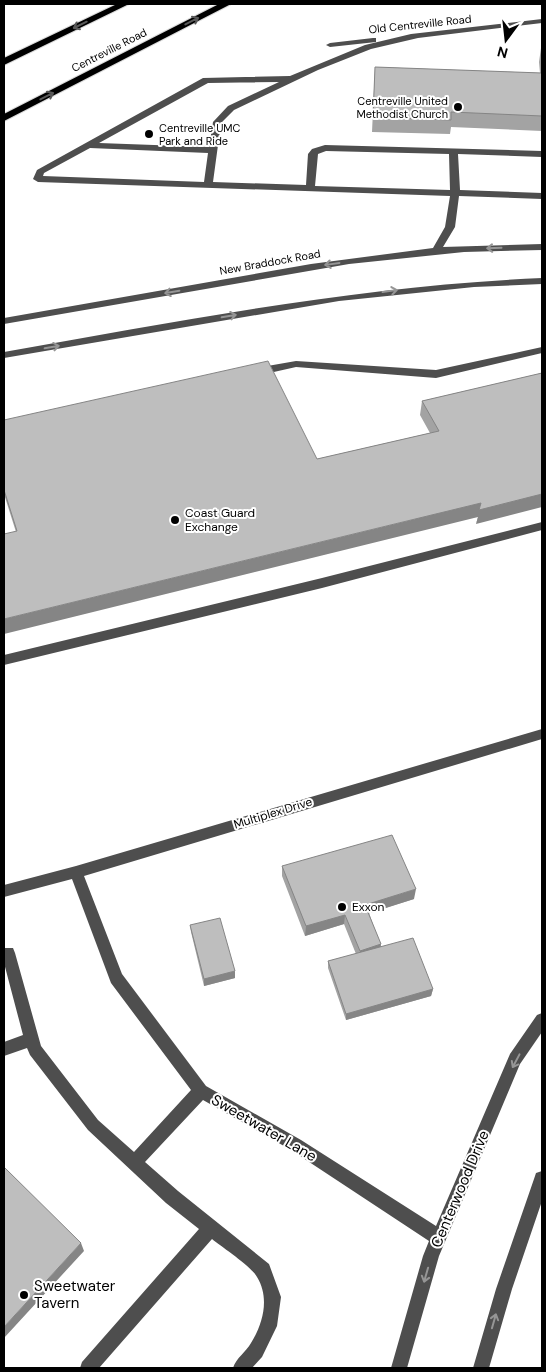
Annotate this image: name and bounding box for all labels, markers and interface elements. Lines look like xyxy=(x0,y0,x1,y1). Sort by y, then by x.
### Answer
street label: Old Centreville Road xyxy=(368,12,472,36)
north arrow xyxy=(481,15,531,65)
one-way arrow xyxy=(184,16,199,26)
one-way arrow xyxy=(73,20,88,30)
street label: Centreville Road xyxy=(69,25,149,75)
text: N xyxy=(495,43,510,63)
one-way arrow xyxy=(39,91,54,100)
place label: Centreville United Methodist Church xyxy=(356,94,448,121)
marker: Centreville United Methodist Church xyxy=(452,101,464,113)
place label: Centreville UMC Park and Ride xyxy=(159,121,241,148)
marker: Centreville UMC Park and Ride xyxy=(143,128,155,140)
one-way arrow xyxy=(486,243,502,252)
street label: New Braddock Road xyxy=(218,246,322,278)
one-way arrow xyxy=(324,259,340,269)
one-way arrow xyxy=(381,286,397,296)
one-way arrow xyxy=(164,287,180,297)
one-way arrow xyxy=(221,310,237,320)
one-way arrow xyxy=(43,341,59,351)
place label: Coast Guard Exchange xyxy=(185,505,255,535)
marker: Coast Guard Exchange xyxy=(169,514,181,526)
street label: Multiplex Drive xyxy=(232,793,314,833)
place label: Exxon xyxy=(352,899,385,915)
marker: Exxon xyxy=(336,901,348,913)
one-way arrow xyxy=(511,1053,521,1068)
street label: Sweetwater Lane xyxy=(208,1090,320,1166)
street label: Centerwood Drive xyxy=(426,1127,494,1251)
one-way arrow xyxy=(420,1266,430,1282)
place label: Sweetwater Tavern xyxy=(34,1276,116,1313)
marker: Sweetwater Tavern xyxy=(18,1289,30,1301)
one-way arrow xyxy=(490,1314,500,1330)

